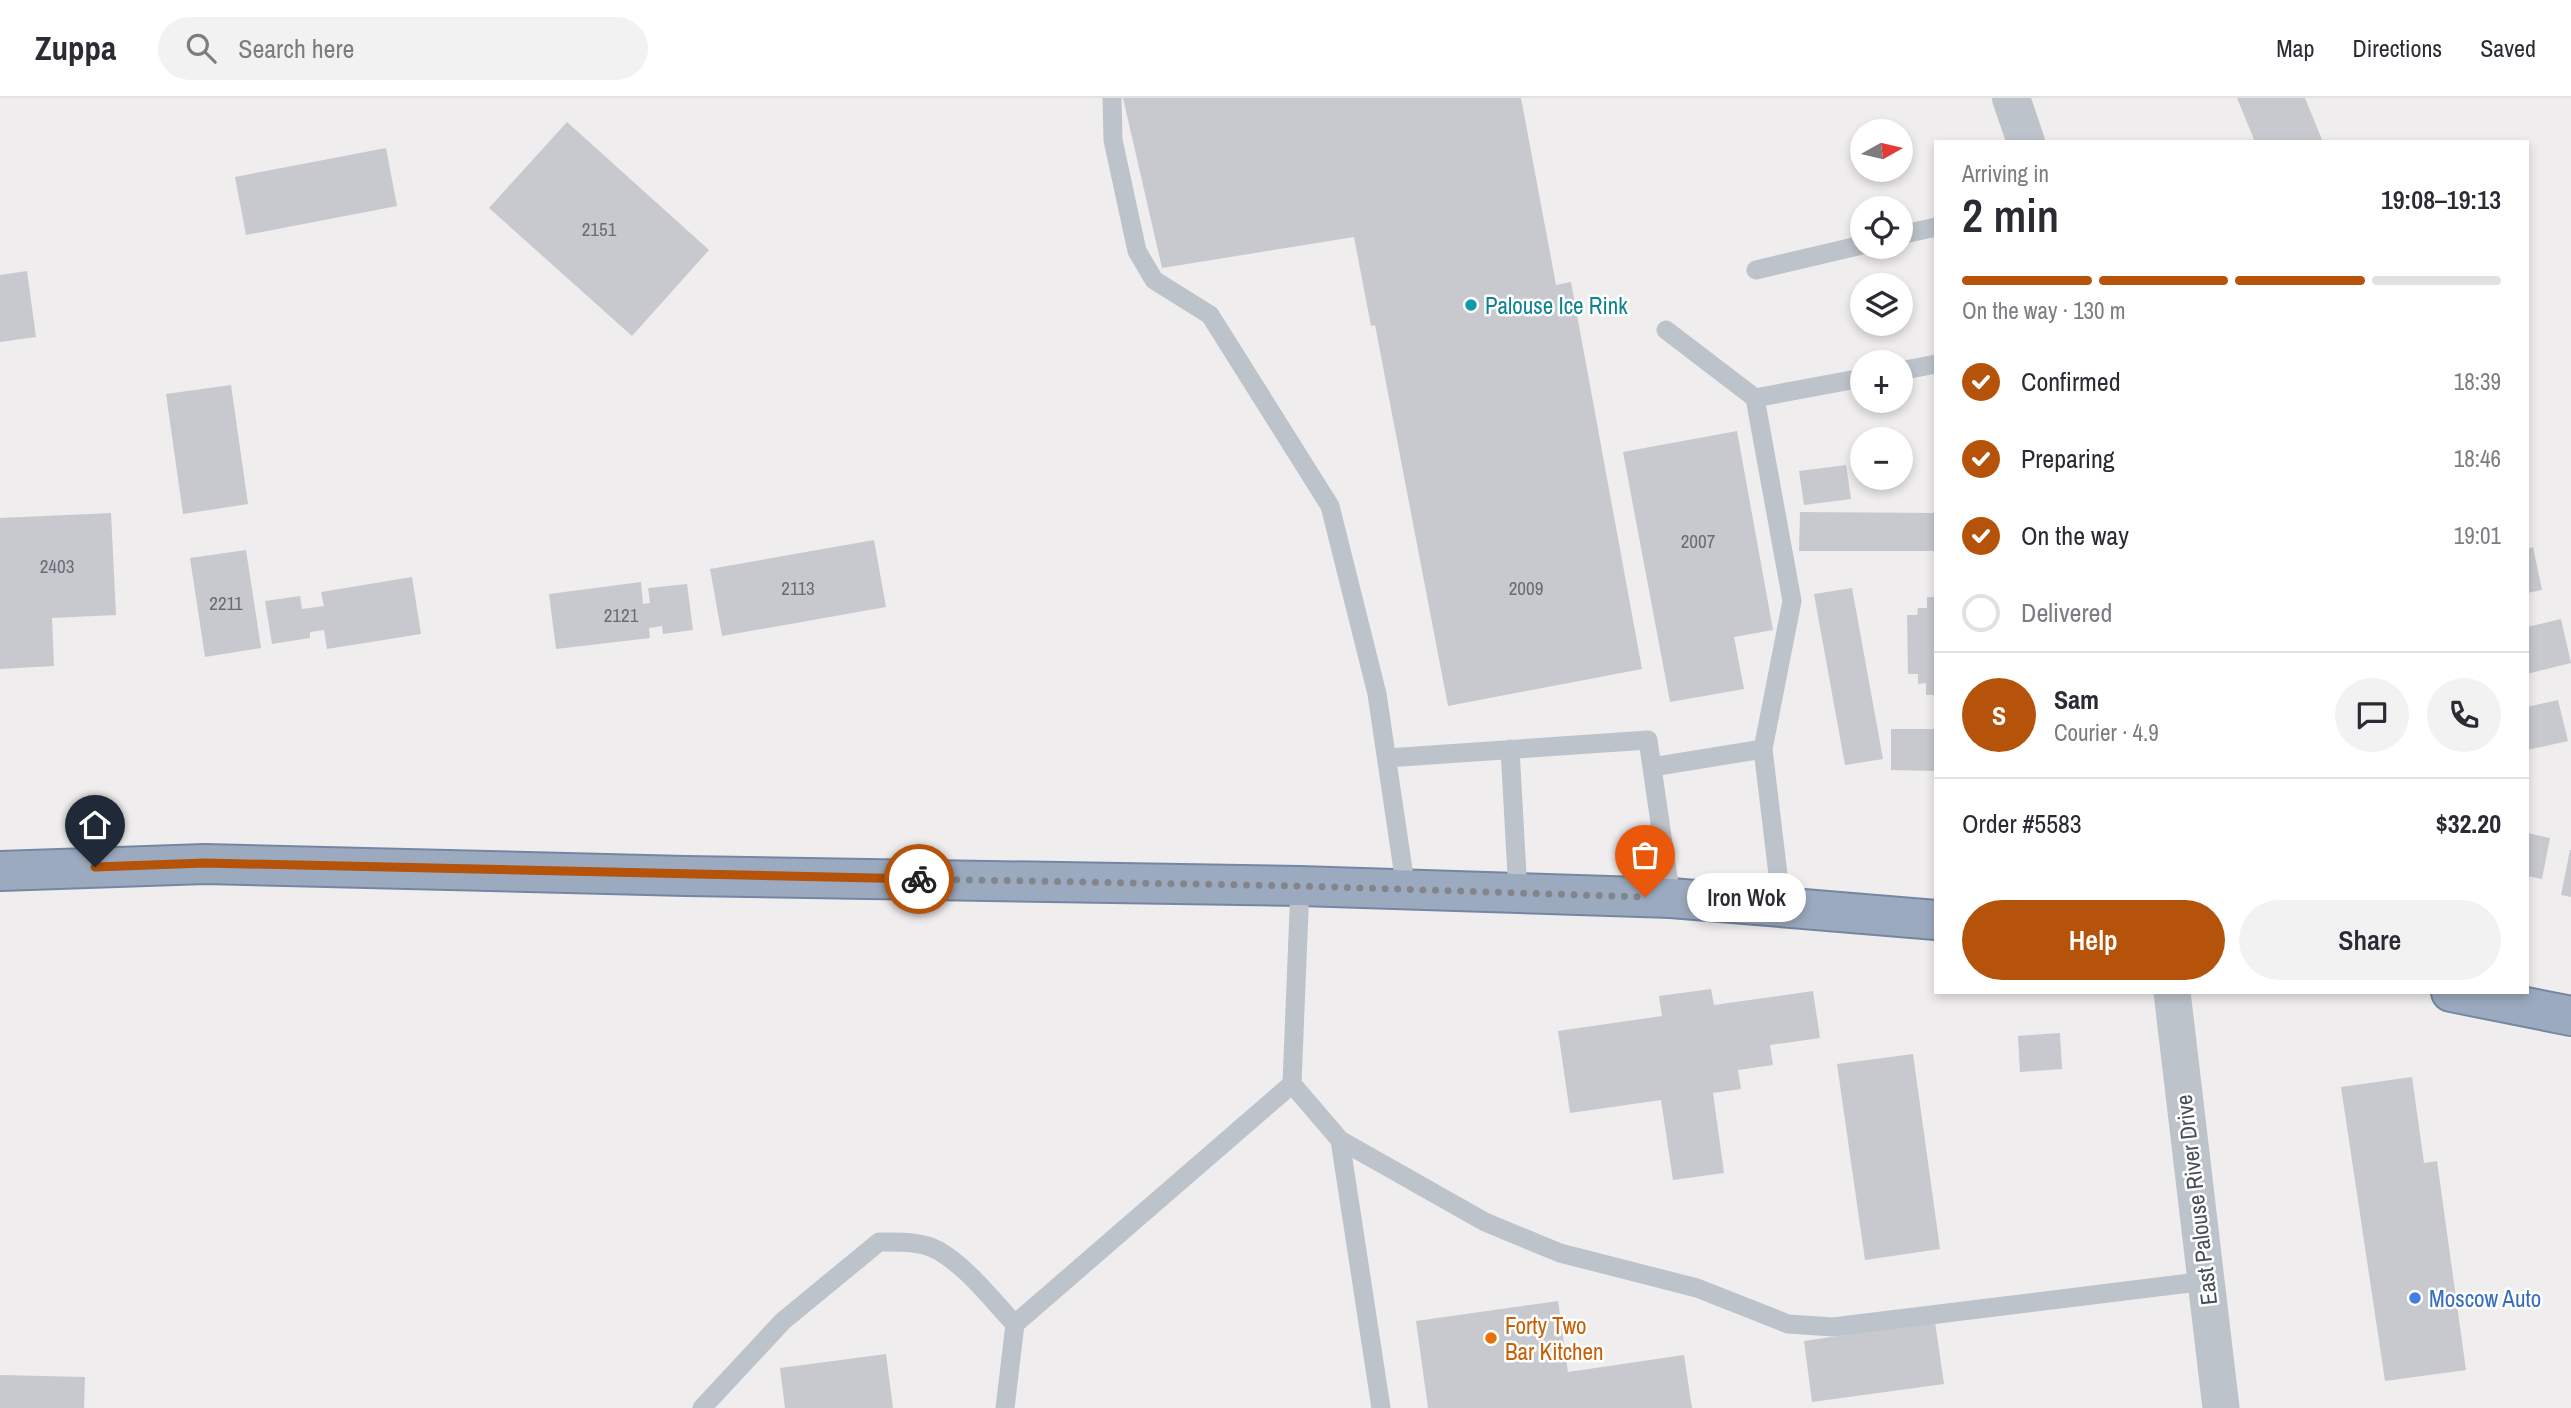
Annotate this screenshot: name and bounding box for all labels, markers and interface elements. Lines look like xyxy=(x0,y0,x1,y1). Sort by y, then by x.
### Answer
search box xyxy=(158,17,648,80)
text: Zuppa xyxy=(35,26,116,70)
icon: search xyxy=(182,29,220,67)
text: Search here xyxy=(238,31,354,66)
text: Map xyxy=(2276,32,2314,64)
text: Directions xyxy=(2352,32,2442,64)
text: Saved xyxy=(2480,32,2536,64)
north arrow xyxy=(1850,119,1913,182)
map controls xyxy=(1850,119,1913,490)
text: Arriving in xyxy=(1962,158,2049,189)
text: 19:08–19:13 xyxy=(2381,182,2501,217)
text: 2 min xyxy=(1962,184,2059,246)
button: locate xyxy=(1850,196,1913,259)
house number: 2151 xyxy=(582,216,617,242)
button: layers xyxy=(1850,273,1913,336)
place label: Palouse Ice Rink xyxy=(1485,290,1628,321)
text: On the way · 130 m xyxy=(1962,295,2126,326)
marker: Palouse Ice Rink xyxy=(1463,297,1479,313)
button: + xyxy=(1850,350,1913,413)
icon: check xyxy=(1962,363,2000,401)
text: Confirmed xyxy=(2021,364,2121,399)
text: 18:39 xyxy=(2454,366,2501,397)
button: − xyxy=(1850,427,1913,490)
icon: check xyxy=(1962,440,2000,478)
text: Preparing xyxy=(2021,441,2115,476)
text: 18:46 xyxy=(2454,443,2501,474)
icon: check xyxy=(1962,517,2000,555)
text: On the way xyxy=(2021,518,2129,553)
text: 19:01 xyxy=(2454,520,2501,551)
house number: 2007 xyxy=(1681,528,1716,554)
house number: 2403 xyxy=(40,553,74,579)
house number: 2113 xyxy=(781,575,815,601)
house number: 2009 xyxy=(1509,575,1543,601)
house number: 2211 xyxy=(209,590,243,616)
text: Delivered xyxy=(2021,595,2112,630)
house number: 2121 xyxy=(604,602,639,628)
button: chat xyxy=(2335,678,2409,752)
button: phone xyxy=(2427,678,2501,752)
text: Sam xyxy=(2054,682,2099,717)
text: S xyxy=(1992,698,2006,733)
text: Courier · 4.9 xyxy=(2054,717,2159,748)
pin xyxy=(65,795,125,867)
icon: home xyxy=(76,806,114,844)
text: Order #5583 xyxy=(1962,806,2082,841)
text: $32.20 xyxy=(2436,806,2501,841)
pin xyxy=(1615,825,1675,897)
icon: bag xyxy=(1626,836,1664,874)
courier xyxy=(884,844,954,914)
icon: bike xyxy=(900,860,938,898)
callout: Iron Wok xyxy=(1687,872,1806,922)
text: Iron Wok xyxy=(1707,882,1786,913)
button: Help xyxy=(1962,900,2225,980)
button: Share xyxy=(2239,900,2501,980)
street label: East Palouse River Drive xyxy=(2168,1093,2224,1307)
place label: Moscow Auto xyxy=(2429,1283,2541,1314)
marker: Moscow Auto xyxy=(2407,1290,2423,1306)
place label: Forty Two Bar Kitchen xyxy=(1505,1310,1604,1367)
marker: Forty Two Bar Kitchen xyxy=(1483,1330,1499,1346)

